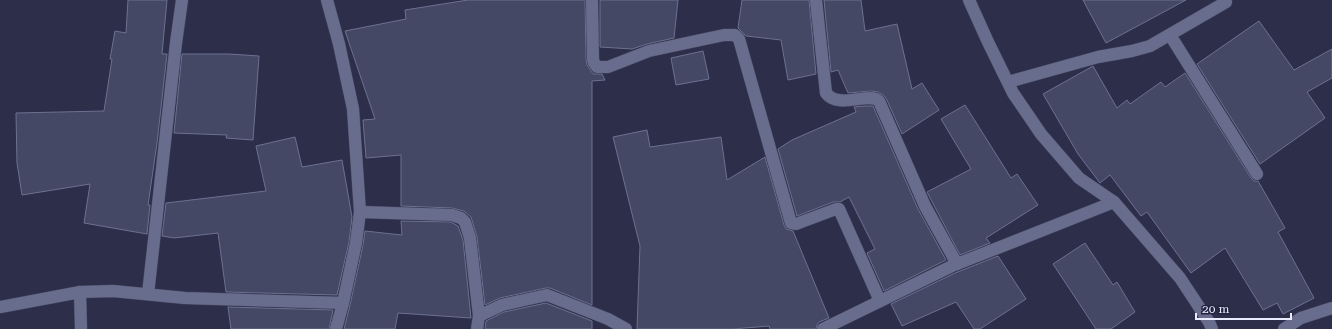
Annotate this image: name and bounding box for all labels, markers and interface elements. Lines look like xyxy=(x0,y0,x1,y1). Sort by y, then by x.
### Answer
scale bar xyxy=(1196,295,1291,321)
text: 20 m xyxy=(1202,302,1229,316)

